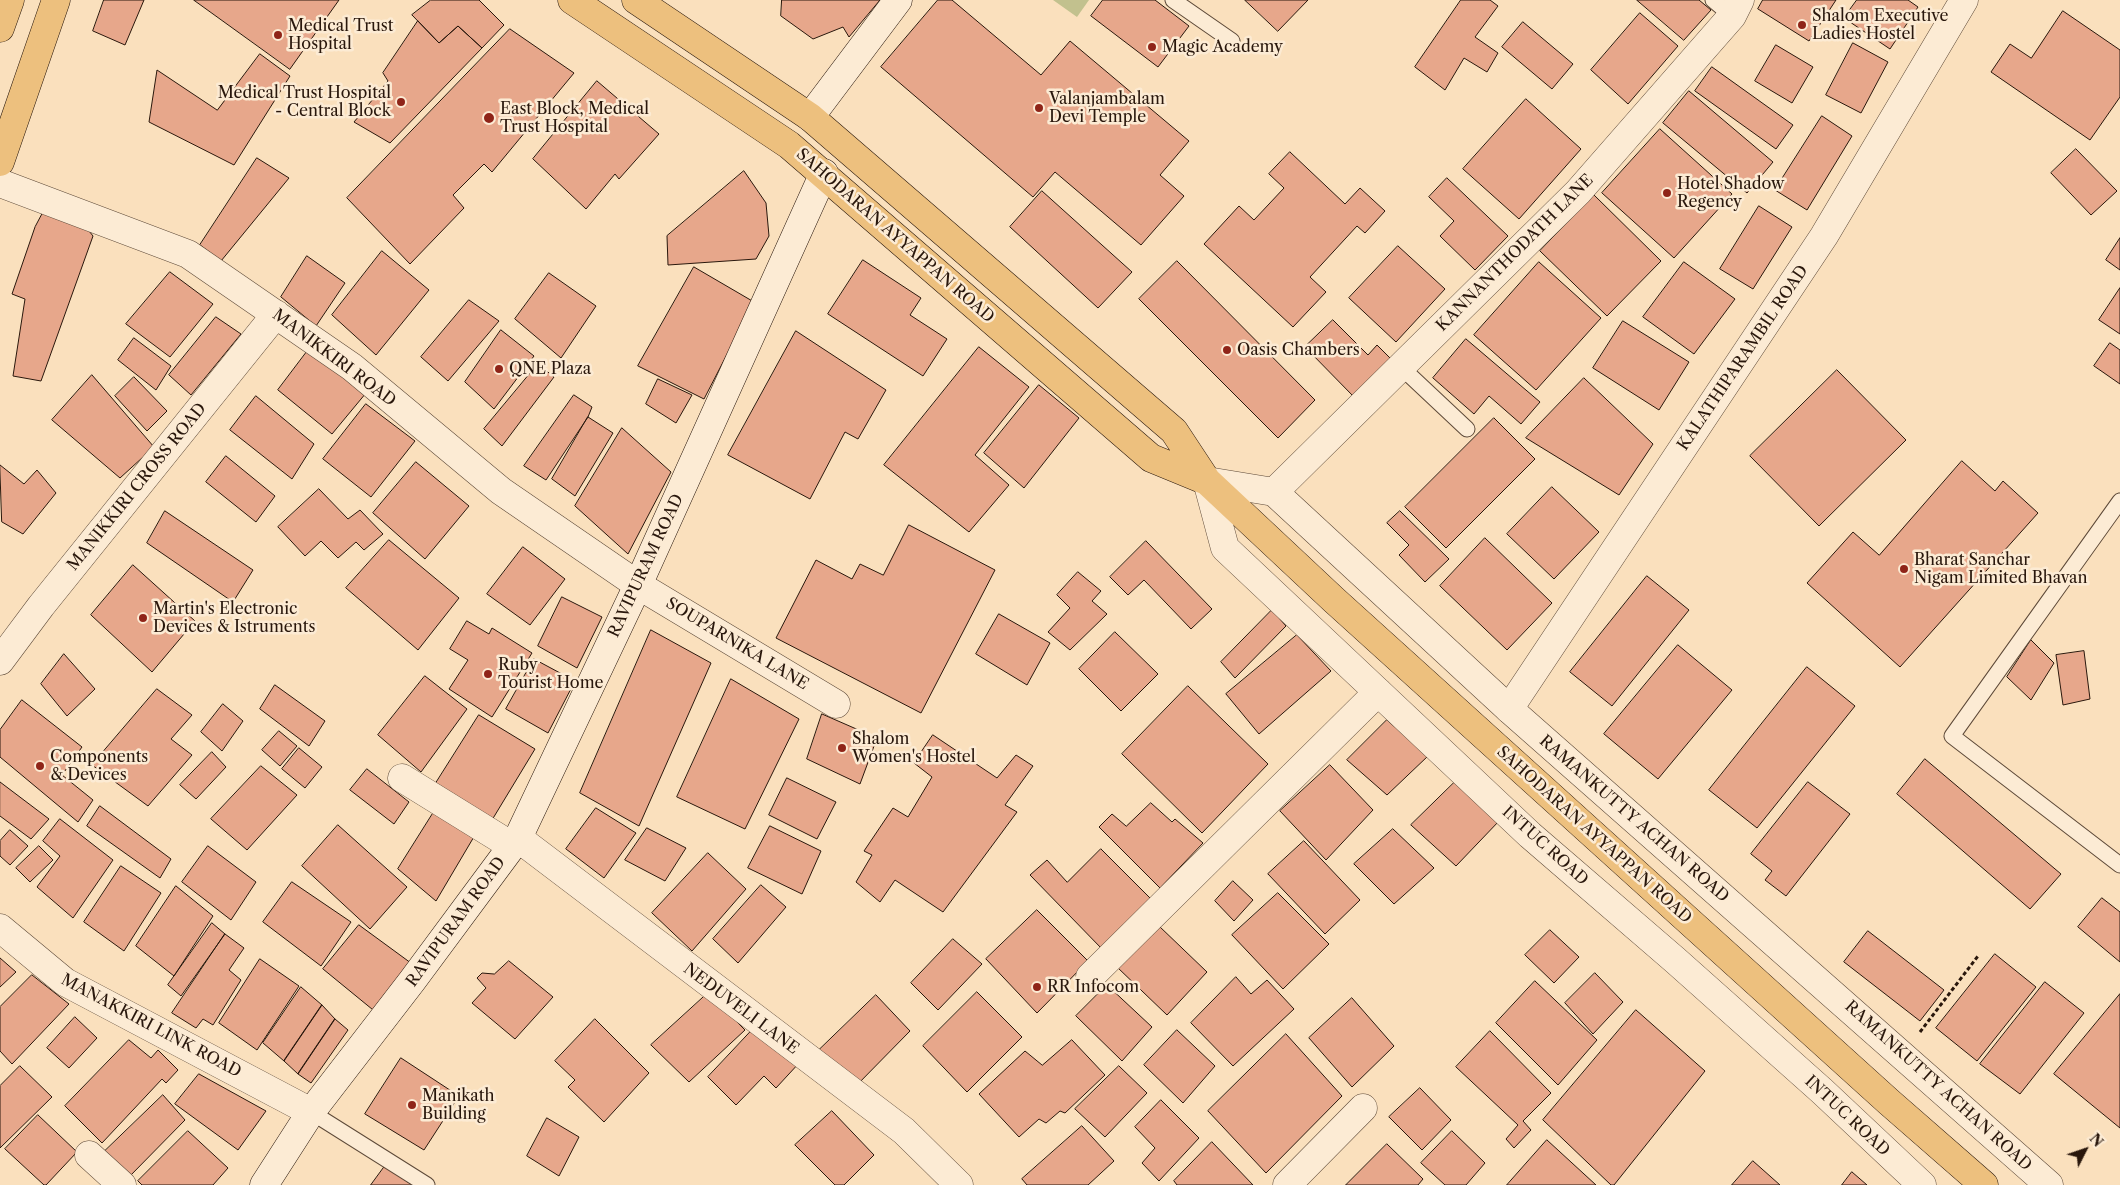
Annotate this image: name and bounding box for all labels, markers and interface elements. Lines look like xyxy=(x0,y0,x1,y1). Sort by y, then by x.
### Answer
place label: Shalom Executive Ladies Hostel xyxy=(1812,6,1948,44)
place label: Medical Trust Hospital xyxy=(288,16,393,54)
marker: Shalom Executive Ladies Hostel xyxy=(1796,19,1808,31)
marker: Medical Trust Hospital xyxy=(272,29,284,41)
place label: Magic Academy xyxy=(1162,37,1283,57)
marker: Magic Academy xyxy=(1146,41,1158,53)
place label: Medical Trust Hospital - Central Block xyxy=(218,83,391,121)
place label: Valanjambalam Devi Temple xyxy=(1049,89,1165,127)
marker: Medical Trust Hospital - Central Block xyxy=(395,96,407,108)
place label: East Block, Medical Trust Hospital xyxy=(500,99,649,137)
marker: Valanjambalam Devi Temple xyxy=(1033,102,1045,114)
marker: East Block, Medical Trust Hospital xyxy=(482,111,496,125)
street label: SAHODARAN AYYAPPAN ROAD xyxy=(792,145,998,327)
street label: KANNANTHODATH LANE xyxy=(1433,171,1597,335)
place label: Hotel Shadow Regency xyxy=(1677,174,1784,212)
marker: Hotel Shadow Regency xyxy=(1661,187,1673,199)
street label: KALATHIPARAMBIL ROAD xyxy=(1674,262,1812,454)
street label: MANIKKIRI ROAD xyxy=(269,305,399,411)
place label: Oasis Chambers xyxy=(1237,340,1360,360)
marker: Oasis Chambers xyxy=(1221,344,1233,356)
place label: QNE Plaza xyxy=(509,359,591,379)
marker: QNE Plaza xyxy=(493,363,505,375)
street label: MANIKKIRI CROSS ROAD xyxy=(63,399,211,575)
street label: RAVIPURAM ROAD xyxy=(604,491,688,641)
place label: Bharat Sanchar Nigam Limited Bhavan xyxy=(1914,550,2087,588)
marker: Bharat Sanchar Nigam Limited Bhavan xyxy=(1898,563,1910,575)
street label: SOUPARNIKA LANE xyxy=(662,594,812,694)
place label: Martin's Electronic Devices & Istruments xyxy=(153,599,315,637)
marker: Martin's Electronic Devices & Istruments xyxy=(137,612,149,624)
place label: Ruby Tourist Home xyxy=(498,655,603,693)
marker: Ruby Tourist Home xyxy=(482,668,494,680)
place label: Shalom Women's Hostel xyxy=(852,729,976,767)
street label: RAMANKUTTY ACHAN ROAD xyxy=(1535,731,1733,907)
marker: Shalom Women's Hostel xyxy=(836,742,848,754)
street label: SAHODARAN AYYAPPAN ROAD xyxy=(1493,742,1695,928)
place label: Components & Devices xyxy=(50,747,148,785)
marker: Components & Devices xyxy=(34,760,46,772)
street label: INTUC ROAD xyxy=(1498,802,1592,890)
street label: RAVIPURAM ROAD xyxy=(402,853,510,991)
street label: NEDUVELI LANE xyxy=(680,959,802,1059)
street label: MANAKKIRI LINK ROAD xyxy=(58,970,244,1082)
place label: RR Infocom xyxy=(1047,977,1139,997)
marker: RR Infocom xyxy=(1031,981,1043,993)
street label: RAMANKUTTY ACHAN ROAD xyxy=(1841,997,2035,1175)
street label: INTUC ROAD xyxy=(1801,1072,1893,1160)
place label: Manikath Building xyxy=(422,1086,494,1124)
marker: Manikath Building xyxy=(406,1099,418,1111)
north arrow xyxy=(2060,1125,2110,1175)
text: N xyxy=(2086,1130,2107,1151)

